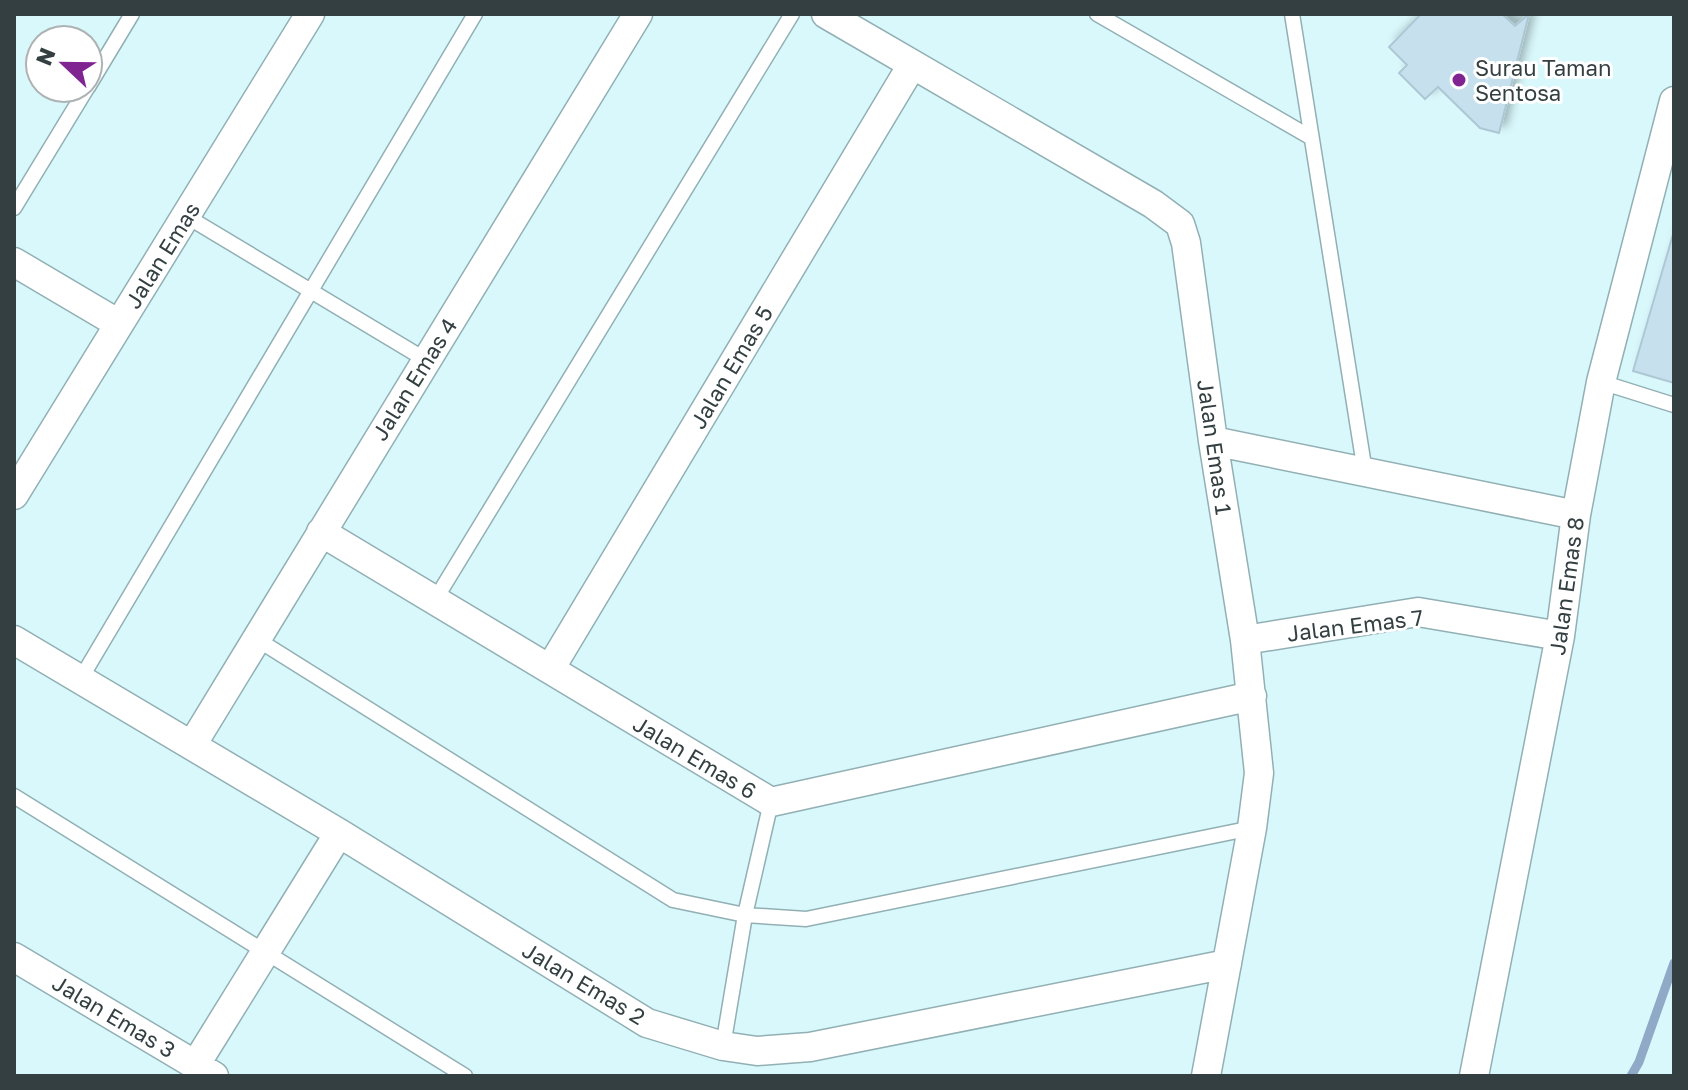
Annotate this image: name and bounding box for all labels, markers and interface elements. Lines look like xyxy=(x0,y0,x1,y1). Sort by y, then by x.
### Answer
north arrow xyxy=(24,24,104,104)
text: N xyxy=(29,44,61,69)
place label: Surau Taman Sentosa xyxy=(1475,54,1612,106)
marker: Surau Taman Sentosa xyxy=(1450,71,1468,89)
street label: Jalan Emas xyxy=(119,197,205,313)
street label: Jalan Emas 5 xyxy=(684,301,778,433)
street label: Jalan Emas 4 xyxy=(366,313,462,445)
street label: Jalan Emas 1 xyxy=(1192,378,1238,517)
street label: Jalan Emas 8 xyxy=(1543,515,1589,657)
street label: Jalan Emas 7 xyxy=(1285,603,1425,647)
street label: Jalan Emas 6 xyxy=(629,710,761,804)
street label: Jalan Emas 2 xyxy=(518,936,650,1030)
street label: Jalan Emas 3 xyxy=(48,969,180,1063)

